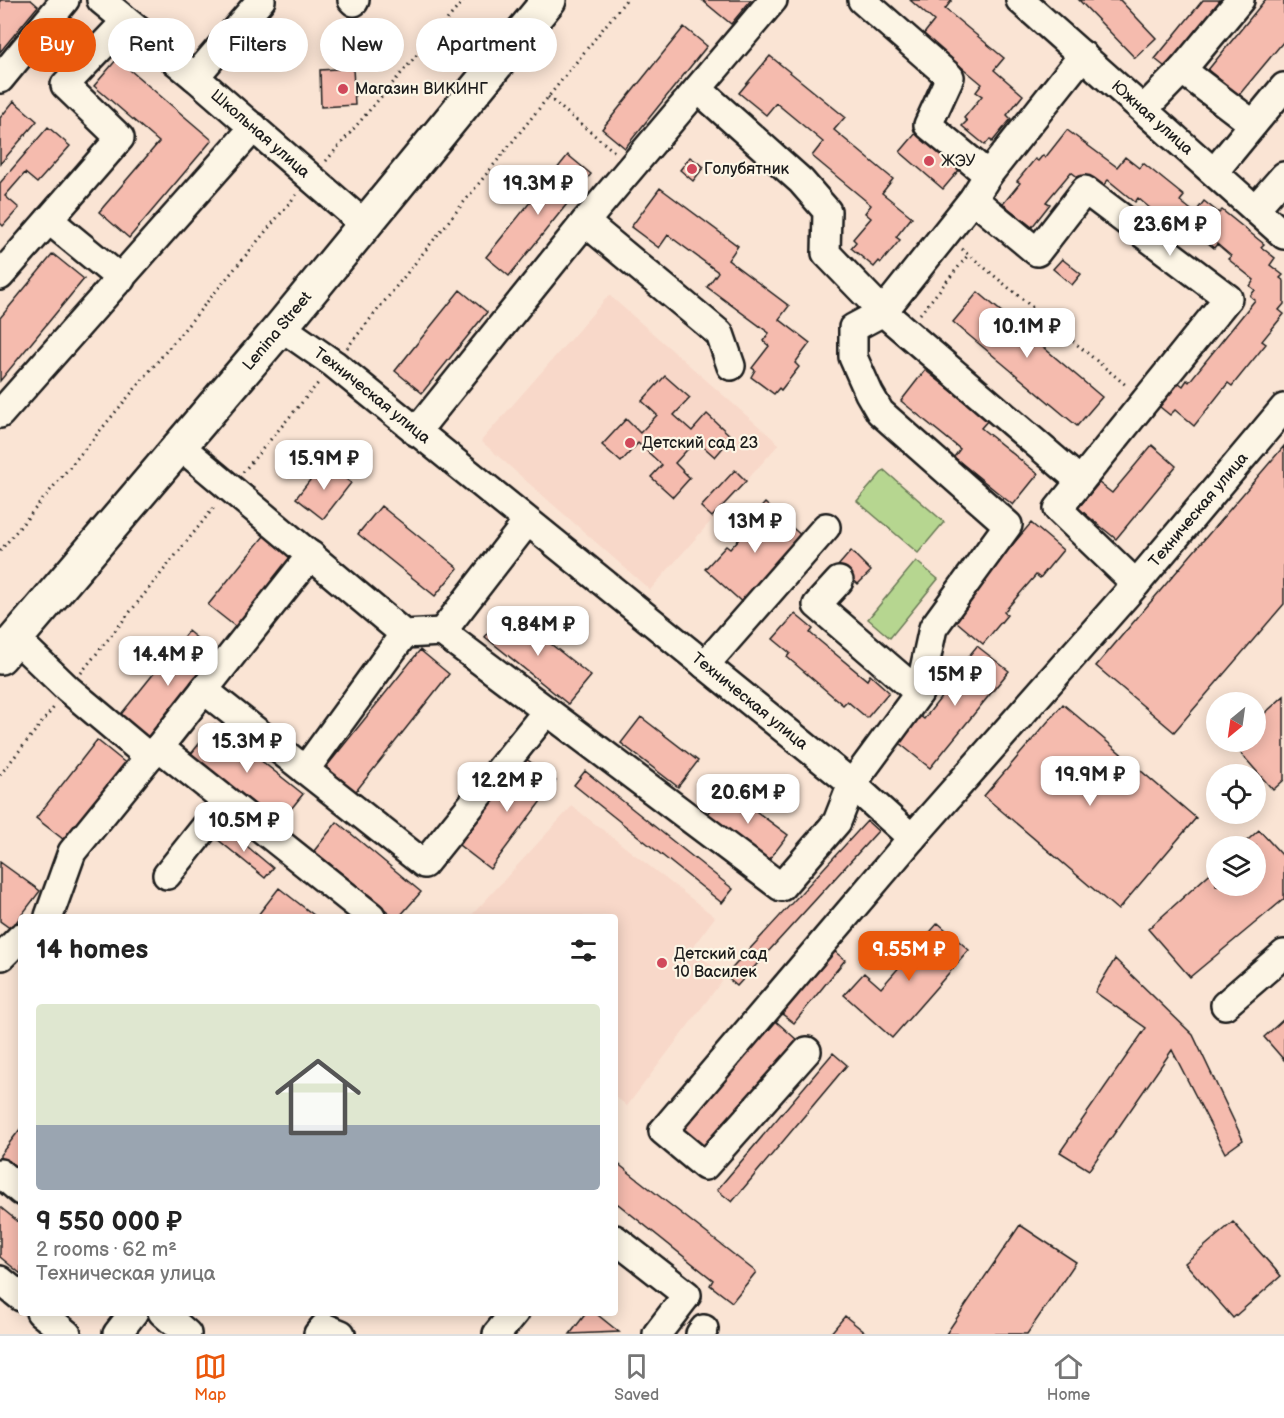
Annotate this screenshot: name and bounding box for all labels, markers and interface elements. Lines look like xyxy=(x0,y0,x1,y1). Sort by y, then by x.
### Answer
chip: Buy xyxy=(18,18,96,72)
chip: Rent xyxy=(108,18,195,72)
chip: Filters xyxy=(207,18,308,72)
chip: New xyxy=(320,18,404,72)
chip: Apartment xyxy=(416,18,557,72)
street label: Южная улица xyxy=(1107,76,1197,159)
place label: Магазин ВИКИНГ xyxy=(355,80,488,99)
marker: Магазин ВИКИНГ xyxy=(336,82,350,96)
street label: Школьная улица xyxy=(207,86,314,182)
place label: ЖЭУ xyxy=(941,152,976,171)
marker: ЖЭУ xyxy=(922,154,936,168)
place label: Голубятник xyxy=(704,160,790,179)
marker: Голубятник xyxy=(685,162,699,176)
pin: 19.3M ₽ xyxy=(483,165,593,216)
text: 19.3M ₽ xyxy=(503,172,573,196)
pin: 23.6M ₽ xyxy=(1115,206,1225,257)
text: 23.6M ₽ xyxy=(1133,213,1207,237)
street label: Lenina Street xyxy=(239,288,316,374)
pin: 10.1M ₽ xyxy=(972,308,1082,359)
text: 10.1M ₽ xyxy=(993,315,1061,339)
street label: Техническая улица xyxy=(310,343,435,448)
place label: Детский сад 23 xyxy=(642,434,759,453)
marker: Детский сад 23 xyxy=(623,436,637,450)
pin: 15.9M ₽ xyxy=(269,440,379,491)
text: 15.9M ₽ xyxy=(289,447,359,471)
street label: Техническая улица xyxy=(1145,448,1252,571)
pin: 13M ₽ xyxy=(713,503,797,554)
text: 13M ₽ xyxy=(728,510,782,534)
pin: 9.84M ₽ xyxy=(483,606,593,657)
text: 9.84M ₽ xyxy=(501,613,575,637)
pin: 14.4M ₽ xyxy=(113,636,223,687)
text: 14.4M ₽ xyxy=(133,643,203,667)
street label: Техническая улица xyxy=(688,649,812,754)
pin: 15M ₽ xyxy=(913,656,997,707)
text: 15M ₽ xyxy=(928,663,982,687)
north arrow xyxy=(1206,692,1266,752)
map controls xyxy=(1206,692,1266,896)
pin: 15.3M ₽ xyxy=(192,723,302,774)
text: 15.3M ₽ xyxy=(212,730,282,754)
pin: 19.9M ₽ xyxy=(1035,756,1145,807)
pin: 12.2M ₽ xyxy=(452,762,562,813)
text: 19.9M ₽ xyxy=(1055,763,1125,787)
button: locate xyxy=(1206,764,1266,824)
text: 12.2M ₽ xyxy=(471,769,543,793)
pin: 20.6M ₽ xyxy=(693,774,803,825)
text: 20.6M ₽ xyxy=(711,781,785,805)
pin: 10.5M ₽ xyxy=(189,802,299,853)
text: 10.5M ₽ xyxy=(208,809,280,833)
button: layers xyxy=(1206,836,1266,896)
pin: 9.55M ₽ xyxy=(854,931,964,982)
icon: filters xyxy=(567,934,600,967)
text: 14 homes xyxy=(36,935,148,966)
text: 9.55M ₽ xyxy=(872,938,946,962)
place label: Детский сад 10 Василек xyxy=(674,945,767,982)
marker: Детский сад 10 Василек xyxy=(655,956,669,970)
icon: home xyxy=(264,1043,372,1151)
text: 9 550 000 ₽ xyxy=(36,1207,182,1238)
text: 2 rooms · 62 m² xyxy=(36,1238,177,1262)
text: Техническая улица xyxy=(36,1262,216,1286)
tab: Map xyxy=(194,1350,227,1405)
tab: Saved xyxy=(614,1350,659,1405)
tab: Home xyxy=(1047,1350,1090,1405)

